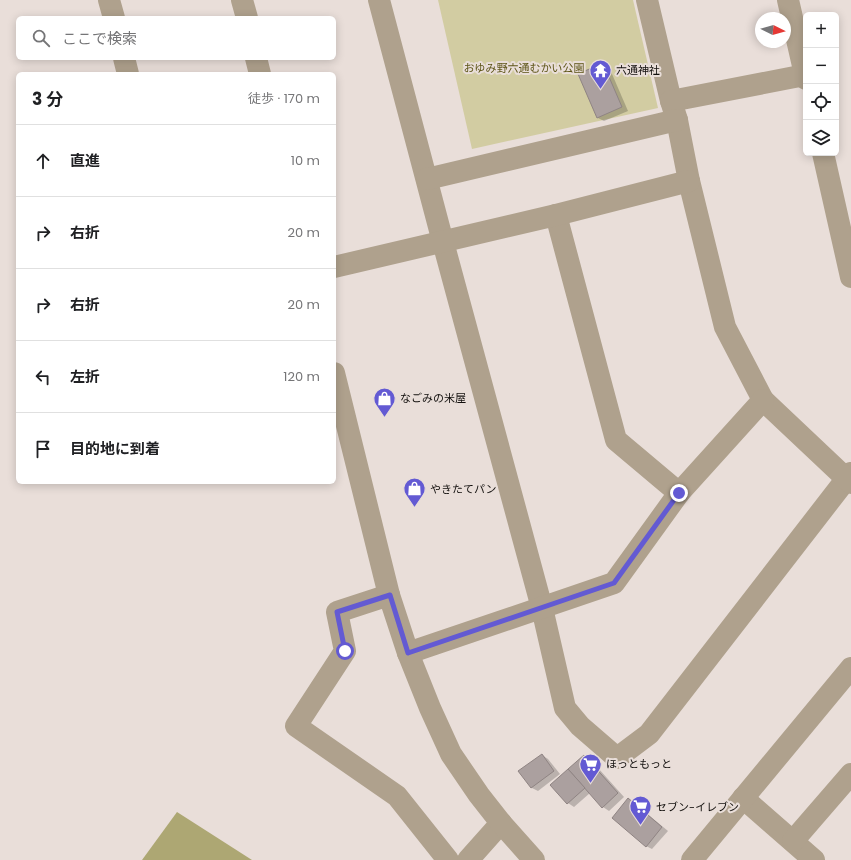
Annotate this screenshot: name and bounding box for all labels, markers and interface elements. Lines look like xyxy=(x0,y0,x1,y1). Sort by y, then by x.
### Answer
north arrow xyxy=(755,12,791,48)
map controls xyxy=(803,12,839,156)
button: + xyxy=(803,12,839,48)
search box xyxy=(16,16,336,60)
icon: search xyxy=(30,27,52,49)
text: ここで検索 xyxy=(62,28,137,49)
button: − xyxy=(803,48,839,84)
temple icon: 六通神社 xyxy=(587,57,613,90)
park label: おゆみ野六通むかい公園 xyxy=(464,60,585,76)
place label: 六通神社 xyxy=(616,62,660,78)
button: locate xyxy=(803,84,839,120)
text: 3 分 xyxy=(32,87,63,111)
text: 徒歩 · 170 m xyxy=(248,89,320,108)
button: layers xyxy=(803,120,839,156)
icon: ahead xyxy=(32,150,54,172)
text: 直進 xyxy=(70,150,100,171)
text: 10 m xyxy=(291,151,320,170)
icon: right xyxy=(32,222,54,244)
text: 右折 xyxy=(70,222,100,243)
text: 20 m xyxy=(287,223,320,242)
icon: right xyxy=(32,294,54,316)
text: 右折 xyxy=(70,294,100,315)
text: 20 m xyxy=(287,295,320,314)
icon: left xyxy=(32,366,54,388)
text: 左折 xyxy=(70,366,100,387)
text: 120 m xyxy=(283,367,320,386)
shop icon: なごみの米屋 xyxy=(372,385,398,418)
place label: なごみの米屋 xyxy=(400,390,466,406)
icon: arrive xyxy=(32,438,54,460)
text: 目的地に到着 xyxy=(70,438,160,459)
shop icon: やきたてパン xyxy=(402,476,428,509)
place label: やきたてパン xyxy=(430,481,497,497)
route end xyxy=(670,484,688,502)
route start xyxy=(336,642,354,660)
supermarket icon: ほっともっと xyxy=(577,751,603,784)
place label: ほっともっと xyxy=(606,756,672,772)
supermarket icon: セブン-イレブン xyxy=(627,794,653,827)
place label: セブン-イレブン xyxy=(656,799,739,815)

